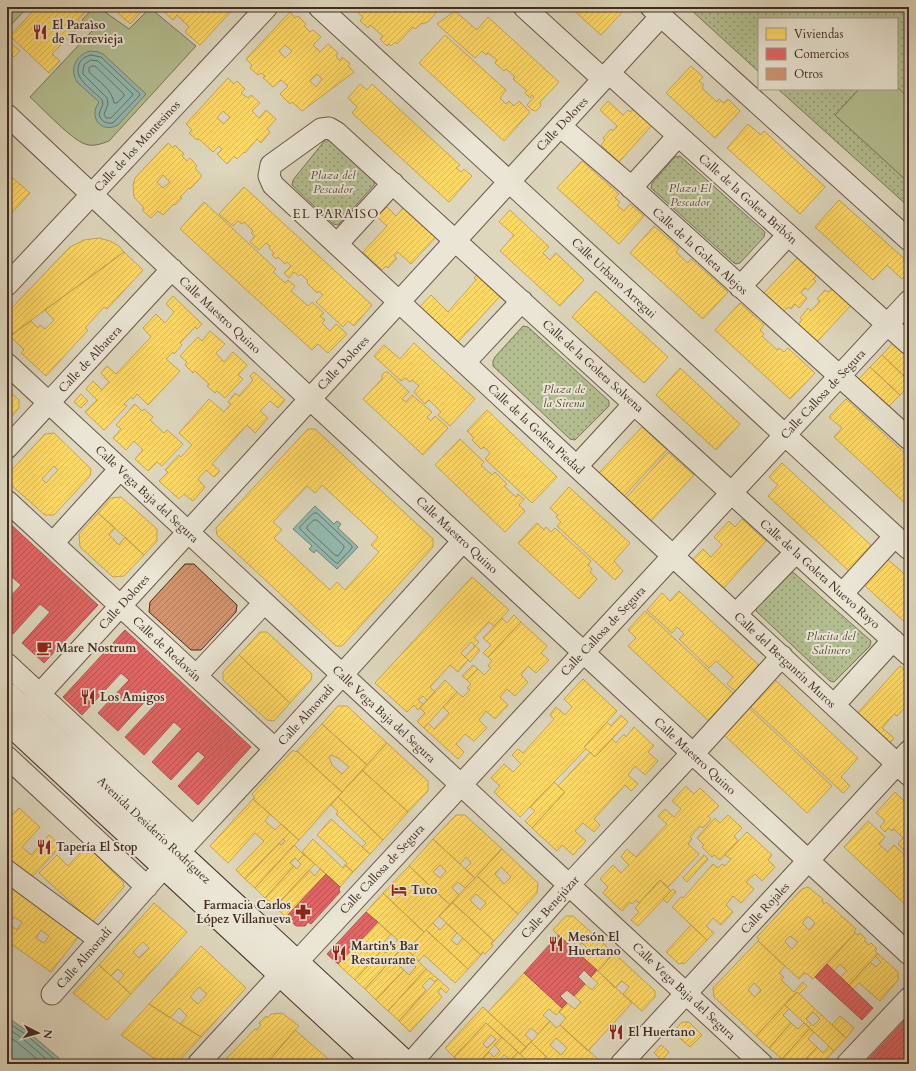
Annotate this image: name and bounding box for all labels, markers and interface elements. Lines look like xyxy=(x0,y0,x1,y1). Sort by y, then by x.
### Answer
place label: El Paraìso de Torrevieja xyxy=(52,17,123,47)
legend xyxy=(758,18,898,90)
restaurant icon: El Paraìso de Torrevieja xyxy=(31,23,49,41)
text: Viviendas xyxy=(794,26,844,42)
text: Comercios xyxy=(794,46,849,62)
text: Otros xyxy=(794,66,823,82)
street label: Calle Dolores xyxy=(533,93,591,155)
street label: Calle de los Montesinos xyxy=(90,97,184,195)
street label: Calle de la Goleta Bribón xyxy=(695,150,801,248)
park label: Plaza del Pescador xyxy=(311,167,356,197)
park label: Plaza El Pescador xyxy=(669,180,712,210)
street label: Calle de la Goleta Alejos xyxy=(649,204,751,298)
district label: EL PARAISO xyxy=(293,205,379,223)
street label: Calle Urbano Arregui xyxy=(568,234,660,322)
street label: Calle Maestro Quino xyxy=(176,273,265,358)
street label: Calle de la Goleta Solvena xyxy=(539,316,648,416)
street label: Calle de Albatera xyxy=(55,321,126,396)
street label: Calle Dolores xyxy=(314,332,372,394)
street label: Calle Callosa de Segura xyxy=(777,345,870,443)
street label: Calle de la Goleta Piedad xyxy=(484,380,588,478)
park label: Plaza de la Sirena xyxy=(543,381,585,411)
street label: Calle Vega Baja del Segura xyxy=(92,442,203,547)
street label: Calle Maestro Quino xyxy=(413,493,502,578)
street label: Calle de la Goleta Nuevo Rayo xyxy=(756,516,884,633)
street label: Calle Dolores xyxy=(95,571,153,633)
street label: Calle Callosa de Segura xyxy=(557,582,650,680)
street label: Calle del Bergantín Muros xyxy=(731,608,839,712)
street label: Calle de Redován xyxy=(129,613,205,685)
park label: Placita del Salinero xyxy=(807,628,856,658)
cafe icon: Mare Nostrum xyxy=(35,639,53,657)
place label: Mare Nostrum xyxy=(56,640,137,656)
street label: Calle Vega Baja del Segura xyxy=(329,662,440,767)
street label: Calle Almoradí xyxy=(274,681,338,749)
restaurant icon: Los Amigos xyxy=(79,688,97,706)
place label: Los Amigos xyxy=(100,689,165,705)
street label: Calle Maestro Quino xyxy=(651,714,740,799)
street label: Avenida Desiderio Rodríguez xyxy=(94,773,215,887)
street label: Calle Callosa de Segura xyxy=(336,820,429,918)
restaurant icon: Tapería El Stop xyxy=(35,838,53,856)
place label: Tapería El Stop xyxy=(56,839,138,855)
street label: Calle Benejúzar xyxy=(517,872,583,942)
street label: Calle Rojales xyxy=(737,879,793,937)
hotel icon: Tuto xyxy=(390,881,408,899)
place label: Tuto xyxy=(411,882,437,898)
place label: Farmacia Carlos López Villanueva xyxy=(196,897,291,927)
pharmacy icon: Farmacia Carlos López Villanueva xyxy=(294,903,312,921)
street label: Calle Almoradí xyxy=(53,923,116,992)
place label: Mesón El Huertano xyxy=(568,929,621,959)
restaurant icon: Mesón El Huertano xyxy=(547,935,565,953)
place label: Martin's Bar Restaurante xyxy=(351,938,419,968)
street label: Calle Vega Baja del Segura xyxy=(629,939,740,1044)
restaurant icon: Martin's Bar Restaurante xyxy=(330,944,348,962)
north arrow xyxy=(18,1013,58,1053)
restaurant icon: El Huertano xyxy=(607,1023,625,1041)
place label: El Huertano xyxy=(628,1024,695,1040)
text: N xyxy=(39,1028,55,1040)

